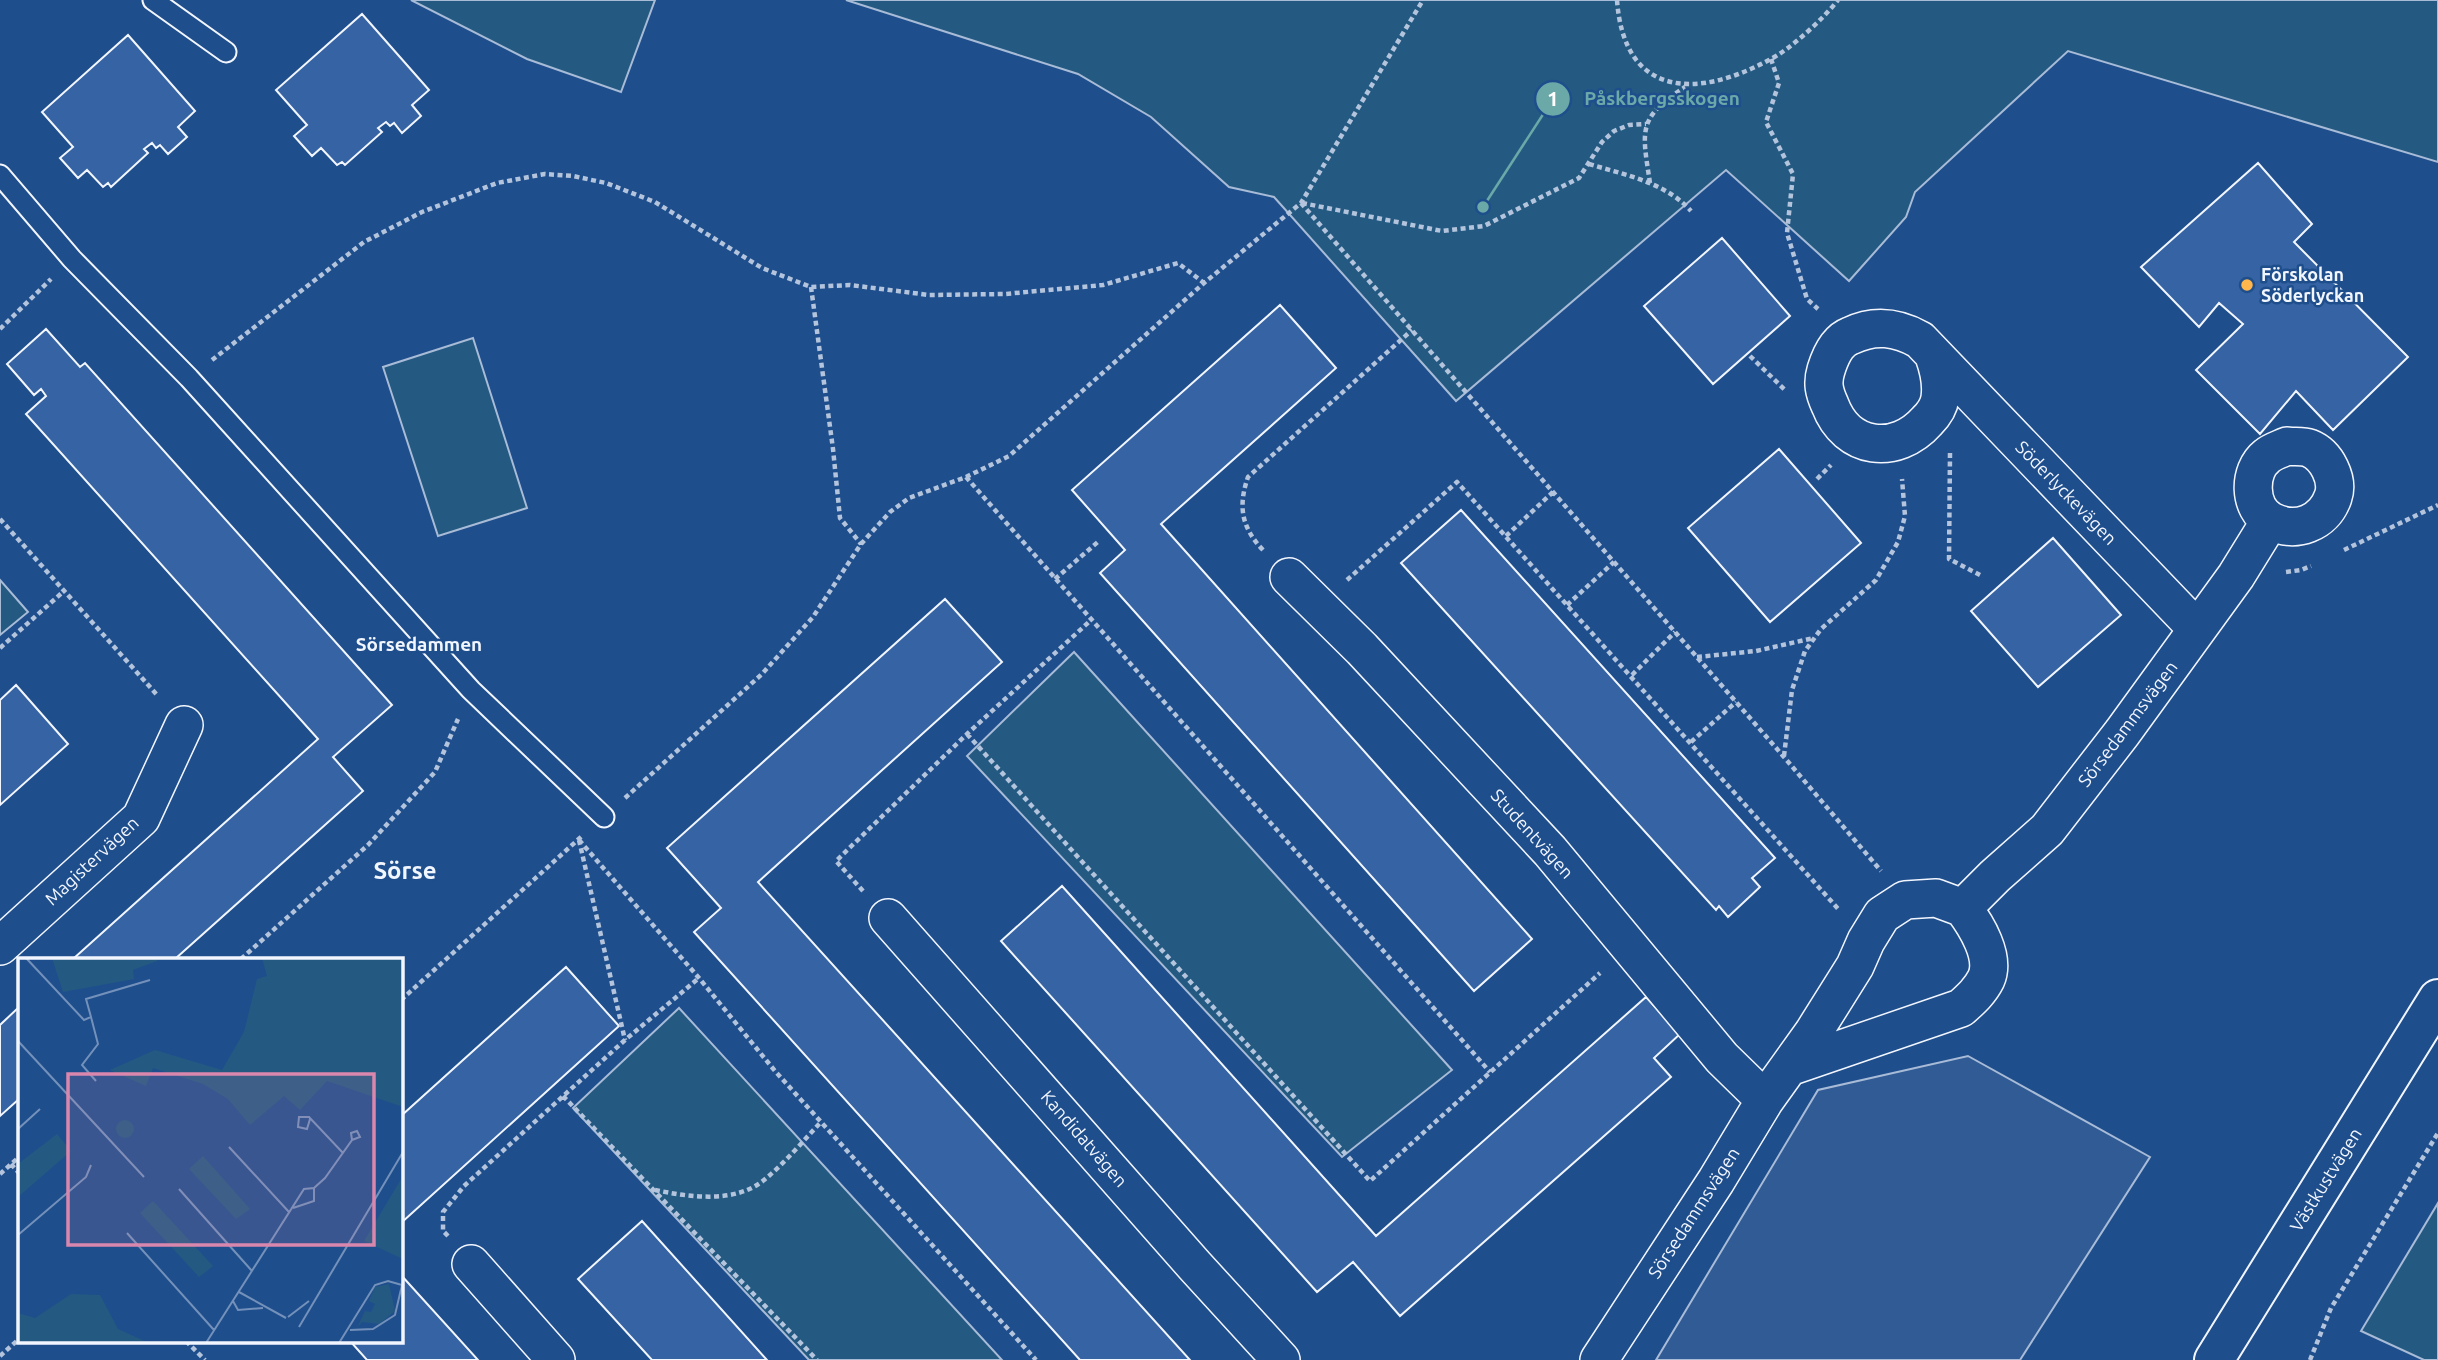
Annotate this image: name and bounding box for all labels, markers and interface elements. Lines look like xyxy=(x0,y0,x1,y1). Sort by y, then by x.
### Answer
callout: Påskbergsskogen xyxy=(1535,79,1754,119)
text: 1 xyxy=(1547,86,1559,110)
text: Påskbergsskogen xyxy=(1584,87,1740,109)
place label: Förskolan Söderlyckan xyxy=(2261,264,2364,305)
marker: Förskolan Söderlyckan xyxy=(2239,277,2255,293)
street label: Söderlyckevägen xyxy=(2012,436,2121,548)
district label: Sörsedammen xyxy=(356,633,482,655)
street label: Sörsedammsvägen xyxy=(2074,657,2181,790)
street label: Studentvägen xyxy=(1487,785,1578,882)
street label: Magistervägen xyxy=(41,812,142,909)
district label: Sörse xyxy=(373,857,437,884)
inset map xyxy=(18,958,402,1342)
street label: Kandidatvägen xyxy=(1038,1086,1132,1191)
street label: Västkustvägen xyxy=(2285,1124,2365,1235)
street label: Sörsedammsvägen xyxy=(1643,1143,1743,1282)

